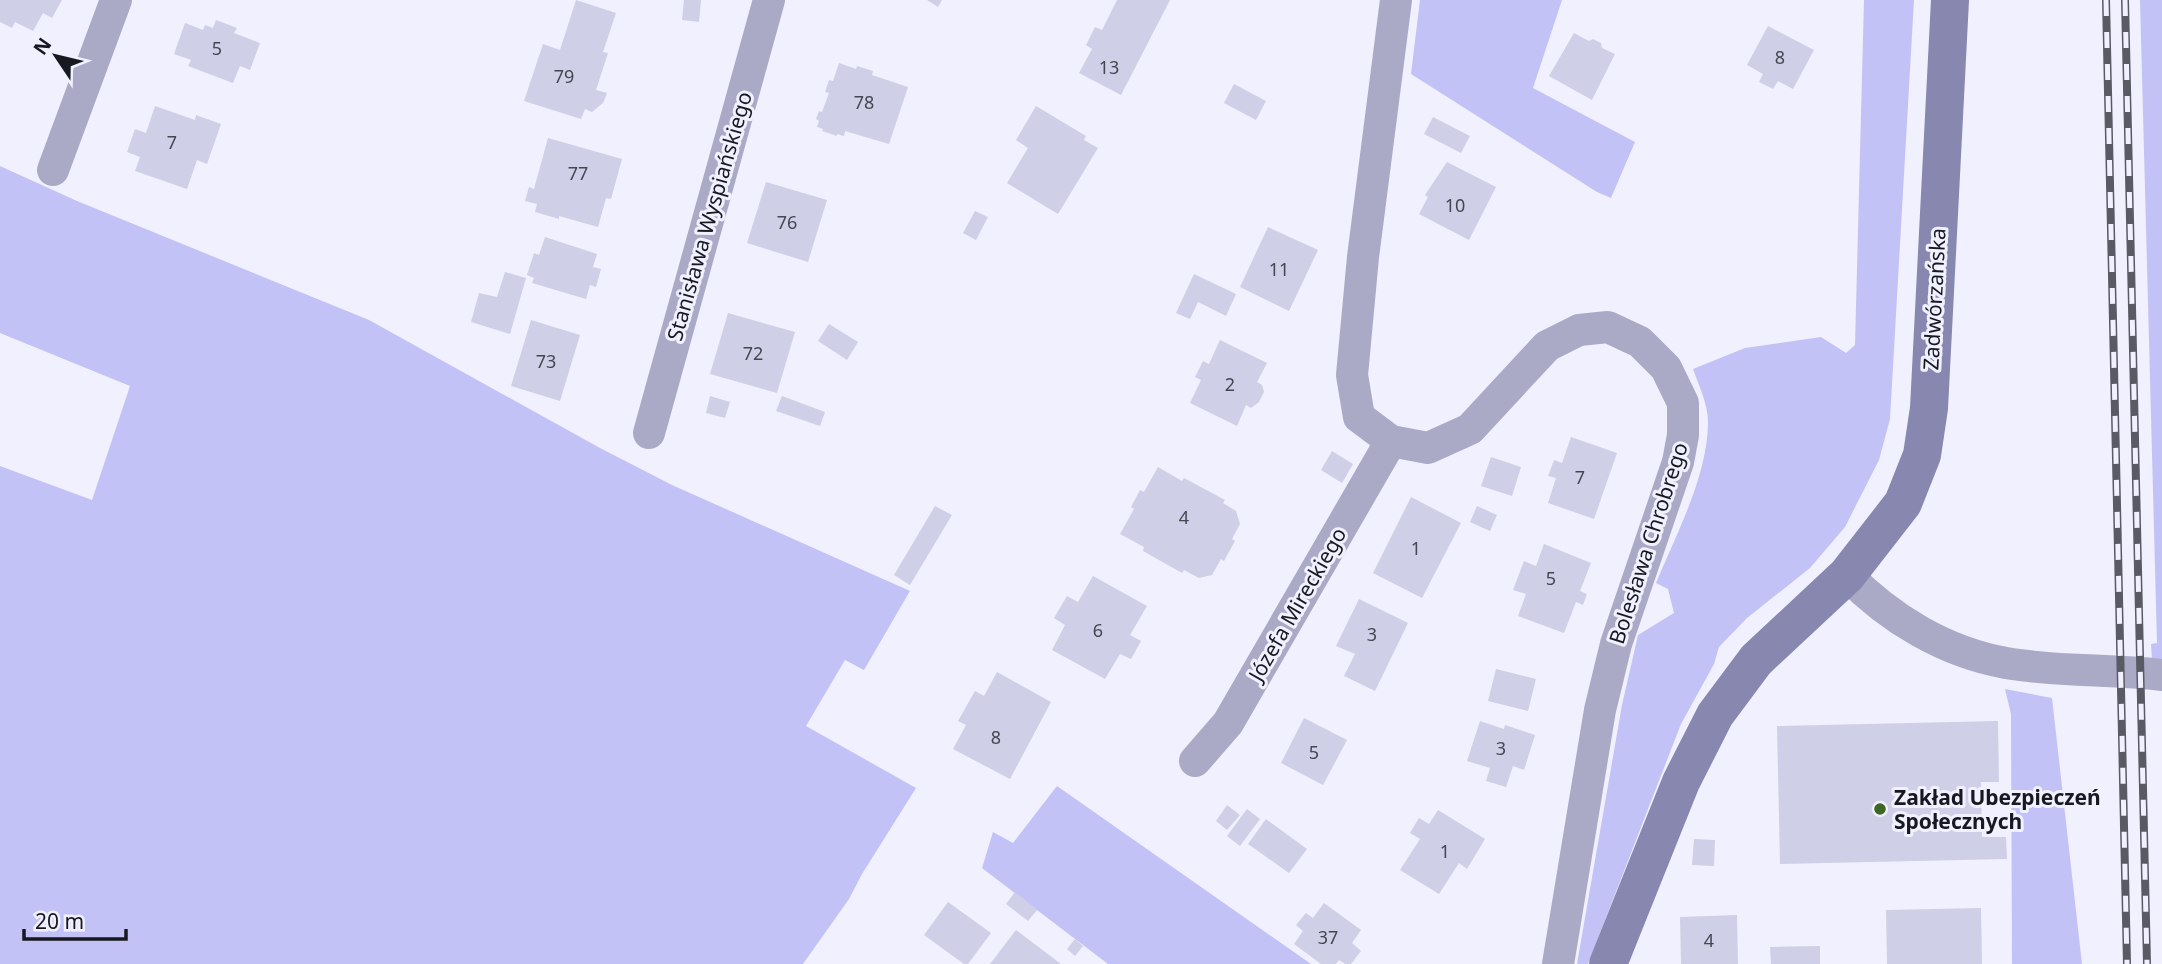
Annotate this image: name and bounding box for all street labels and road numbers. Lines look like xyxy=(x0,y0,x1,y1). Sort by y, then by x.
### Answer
street label: Stanisława Wyspiańskiego xyxy=(660,88,758,344)
street label: Zadwórzańska xyxy=(1916,227,1952,371)
street label: Bolesława Chrobrego xyxy=(1602,439,1694,647)
street label: Józefa Mireckiego xyxy=(1241,522,1352,688)

